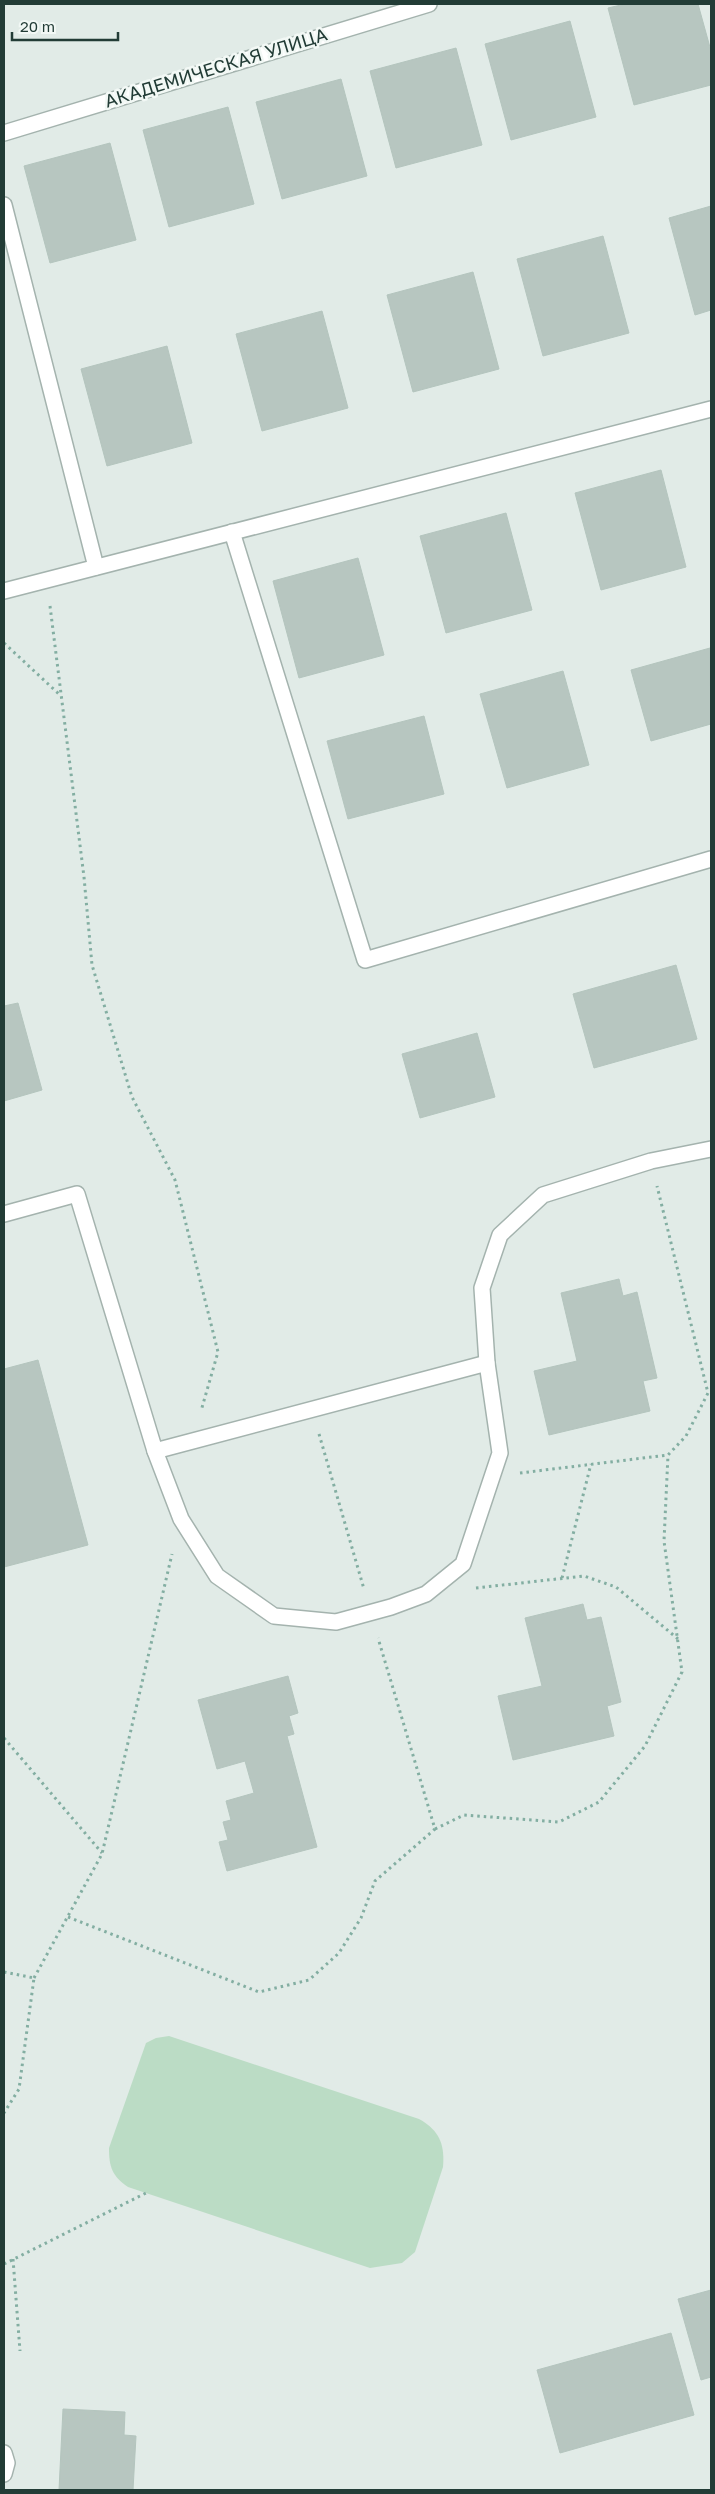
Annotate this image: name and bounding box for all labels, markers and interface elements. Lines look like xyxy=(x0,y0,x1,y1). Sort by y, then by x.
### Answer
scale bar xyxy=(12,10,119,42)
text: 20 m xyxy=(20,17,55,35)
street label: АКАДЕМИЧЕСКАЯ УЛИЦА xyxy=(102,23,330,111)

